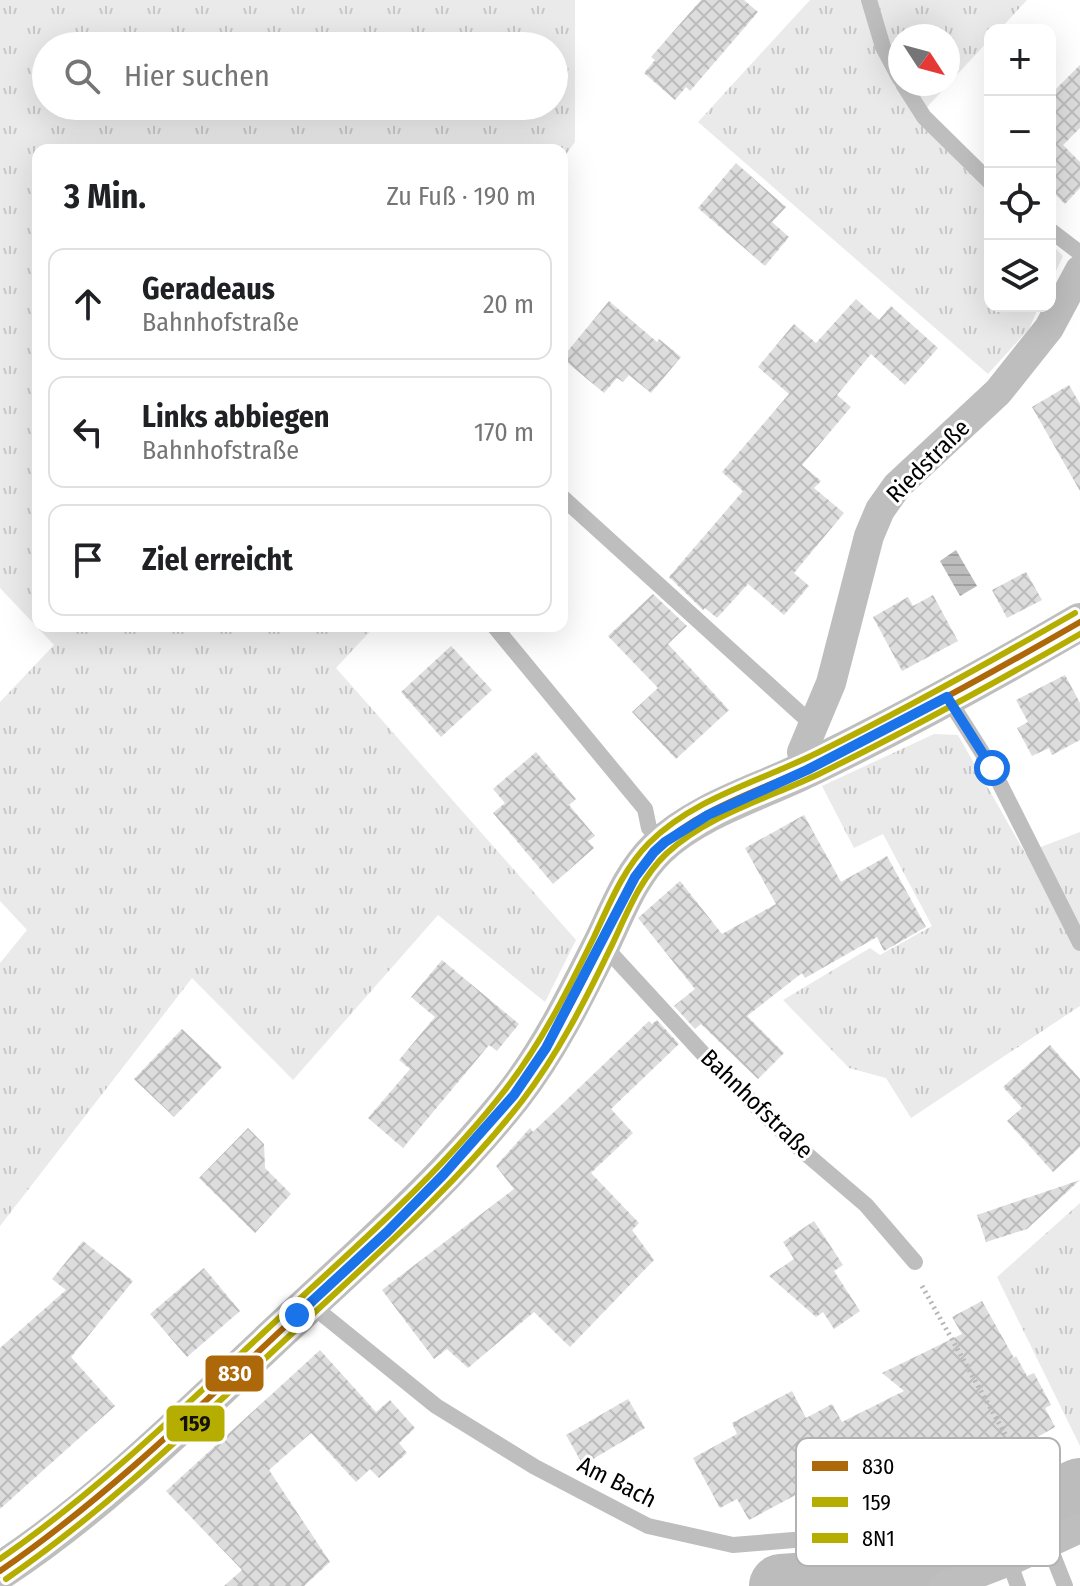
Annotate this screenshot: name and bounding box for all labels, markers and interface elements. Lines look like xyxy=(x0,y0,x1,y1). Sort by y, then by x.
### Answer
north arrow xyxy=(888,24,960,96)
map controls xyxy=(984,24,1056,312)
button: + xyxy=(984,24,1056,96)
search box xyxy=(32,32,568,120)
icon: search xyxy=(60,54,104,98)
text: Hier suchen xyxy=(124,58,270,94)
button: − xyxy=(984,96,1056,168)
button: locate xyxy=(984,168,1056,240)
text: 3 Min. xyxy=(64,176,146,217)
text: Zu Fuß · 190 m xyxy=(386,181,536,212)
button: layers xyxy=(984,240,1056,312)
text: Geradeaus xyxy=(142,271,275,307)
icon: ahead xyxy=(66,282,110,326)
text: 20 m xyxy=(483,289,534,320)
text: Bahnhofstraße xyxy=(142,307,299,338)
text: Links abbiegen xyxy=(142,399,330,435)
icon: left xyxy=(66,410,110,454)
street label: Riedstraße xyxy=(881,414,975,508)
text: 170 m xyxy=(474,417,534,448)
text: Bahnhofstraße xyxy=(142,435,299,466)
icon: arrive xyxy=(66,538,110,582)
text: Ziel erreicht xyxy=(142,542,293,578)
route start xyxy=(974,750,1010,786)
street label: Bahnhofstraße xyxy=(695,1044,819,1164)
route end xyxy=(279,1297,315,1333)
line badge: 830 xyxy=(204,1354,265,1393)
text: 830 xyxy=(218,1360,252,1387)
line badge: 159 xyxy=(165,1404,226,1443)
text: 159 xyxy=(179,1410,211,1437)
legend xyxy=(796,1438,1060,1566)
street label: Am Bach xyxy=(573,1450,661,1514)
text: 830 xyxy=(862,1453,894,1480)
text: 159 xyxy=(862,1489,891,1516)
text: 8N1 xyxy=(862,1525,895,1552)

